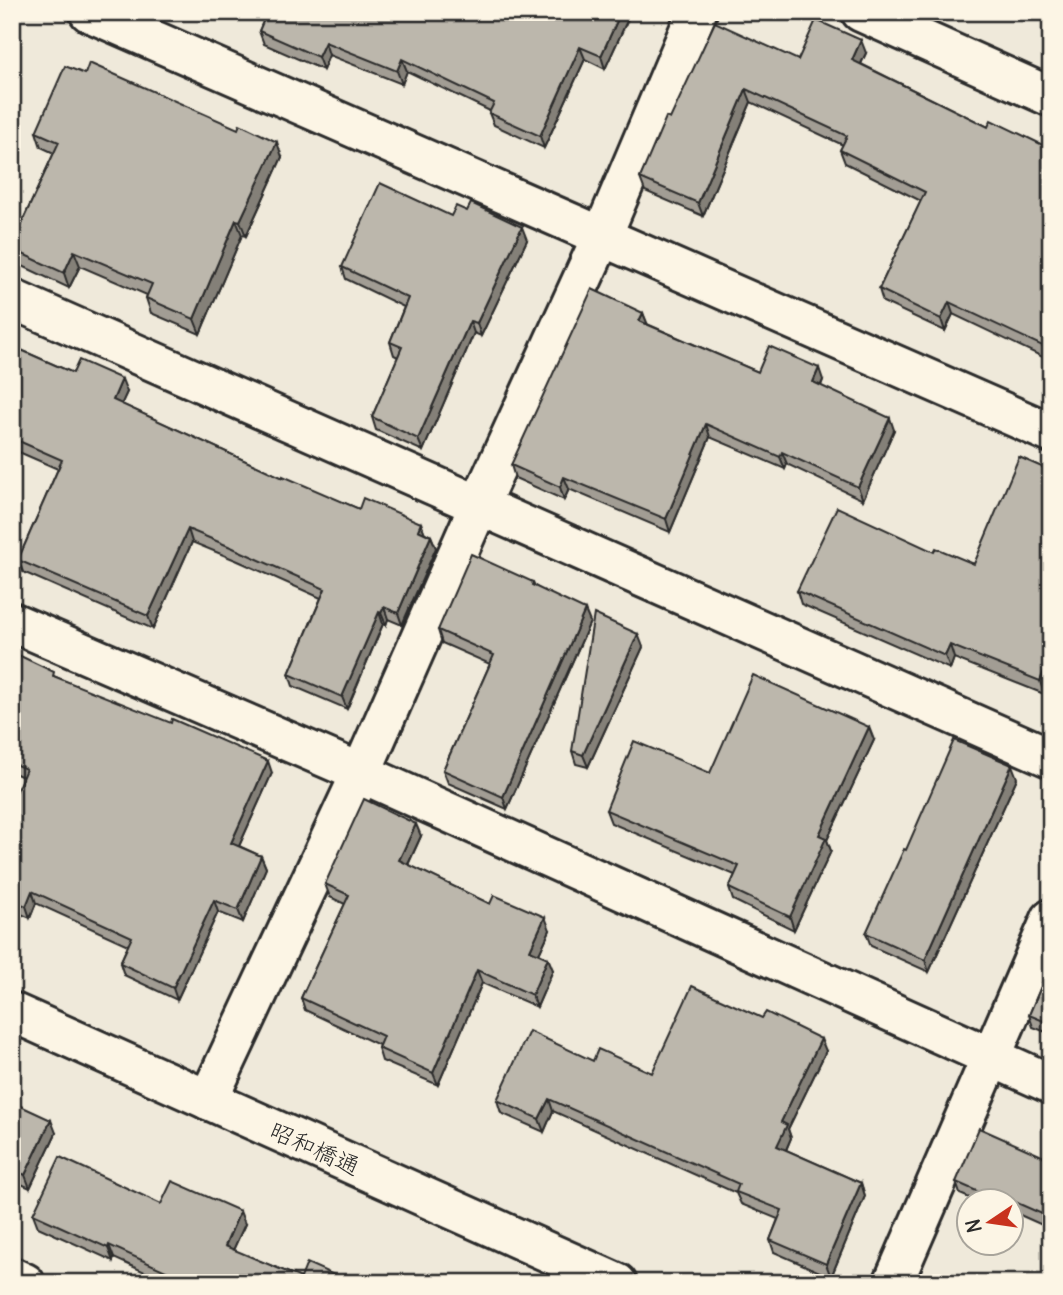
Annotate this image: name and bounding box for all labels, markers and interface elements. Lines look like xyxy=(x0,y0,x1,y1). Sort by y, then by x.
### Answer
street label: 昭和橋通 xyxy=(265,1115,365,1181)
north arrow xyxy=(954,1186,1024,1256)
text: N xyxy=(960,1217,987,1235)

